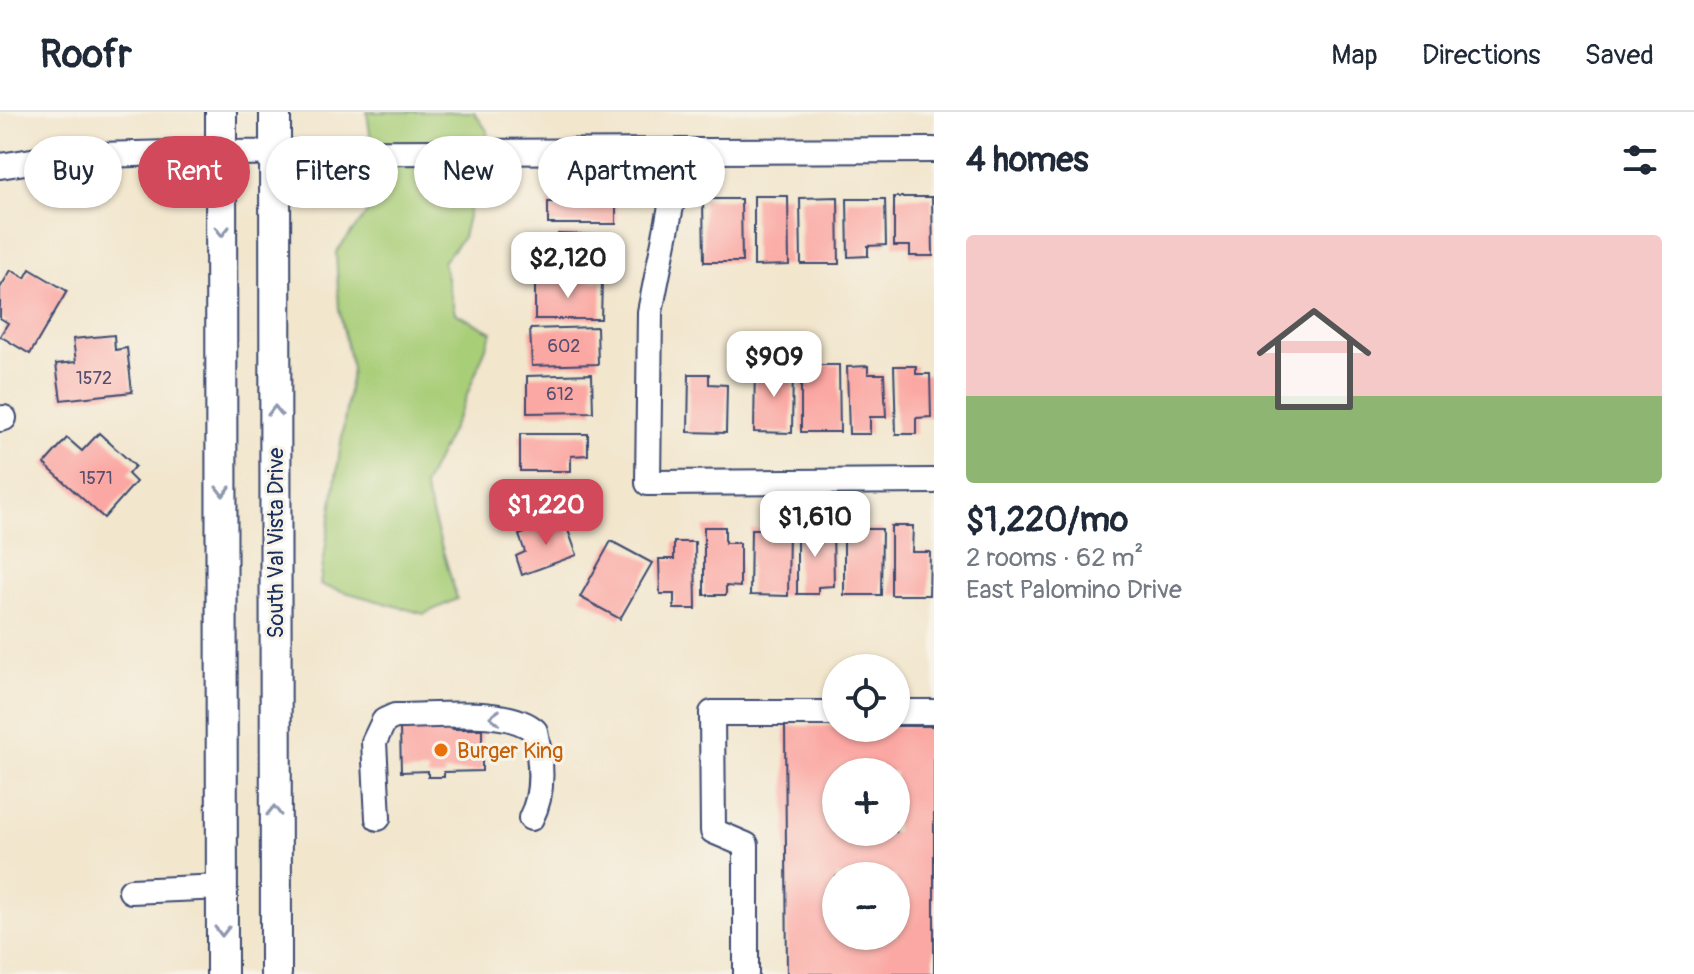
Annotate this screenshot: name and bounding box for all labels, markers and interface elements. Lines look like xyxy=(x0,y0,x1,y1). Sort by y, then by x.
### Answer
text: Roofr xyxy=(40,31,132,79)
text: Map xyxy=(1331,38,1378,73)
text: Directions xyxy=(1422,38,1541,73)
text: Saved xyxy=(1585,38,1654,73)
chip: Buy xyxy=(24,136,122,208)
chip: Rent xyxy=(138,136,250,208)
chip: Filters xyxy=(266,136,398,208)
chip: New xyxy=(414,136,522,208)
chip: Apartment xyxy=(538,136,725,208)
icon: filters xyxy=(1618,138,1662,182)
text: 4 homes xyxy=(966,139,1088,182)
one-way arrow xyxy=(213,225,231,238)
pin: $2,120 xyxy=(503,232,633,300)
text: $2,120 xyxy=(529,242,607,274)
icon: home xyxy=(1242,287,1386,431)
pin: $909 xyxy=(727,331,821,399)
house number: 602 xyxy=(548,335,580,358)
text: $909 xyxy=(745,341,803,373)
house number: 1572 xyxy=(76,367,112,390)
house number: 612 xyxy=(546,383,574,406)
one-way arrow xyxy=(266,404,284,417)
street label: South Val Vista Drive xyxy=(262,447,290,638)
house number: 1571 xyxy=(79,467,113,490)
pin: $1,220 xyxy=(481,479,611,547)
one-way arrow xyxy=(214,485,232,498)
text: $1,220 xyxy=(507,489,585,521)
pin: $1,610 xyxy=(750,491,880,559)
text: $1,220/mo xyxy=(966,499,1128,542)
text: $1,610 xyxy=(778,501,852,533)
text: 2 rooms · 62 m² xyxy=(966,542,1143,574)
text: East Palomino Drive xyxy=(966,574,1182,606)
map controls xyxy=(822,654,910,950)
button: locate xyxy=(822,654,910,742)
one-way arrow xyxy=(488,709,501,726)
place label: Burger King xyxy=(457,737,563,765)
marker: Burger King xyxy=(432,741,450,759)
button: + xyxy=(822,758,910,846)
one-way arrow xyxy=(265,804,283,817)
button: − xyxy=(822,862,910,950)
one-way arrow xyxy=(213,925,231,938)

